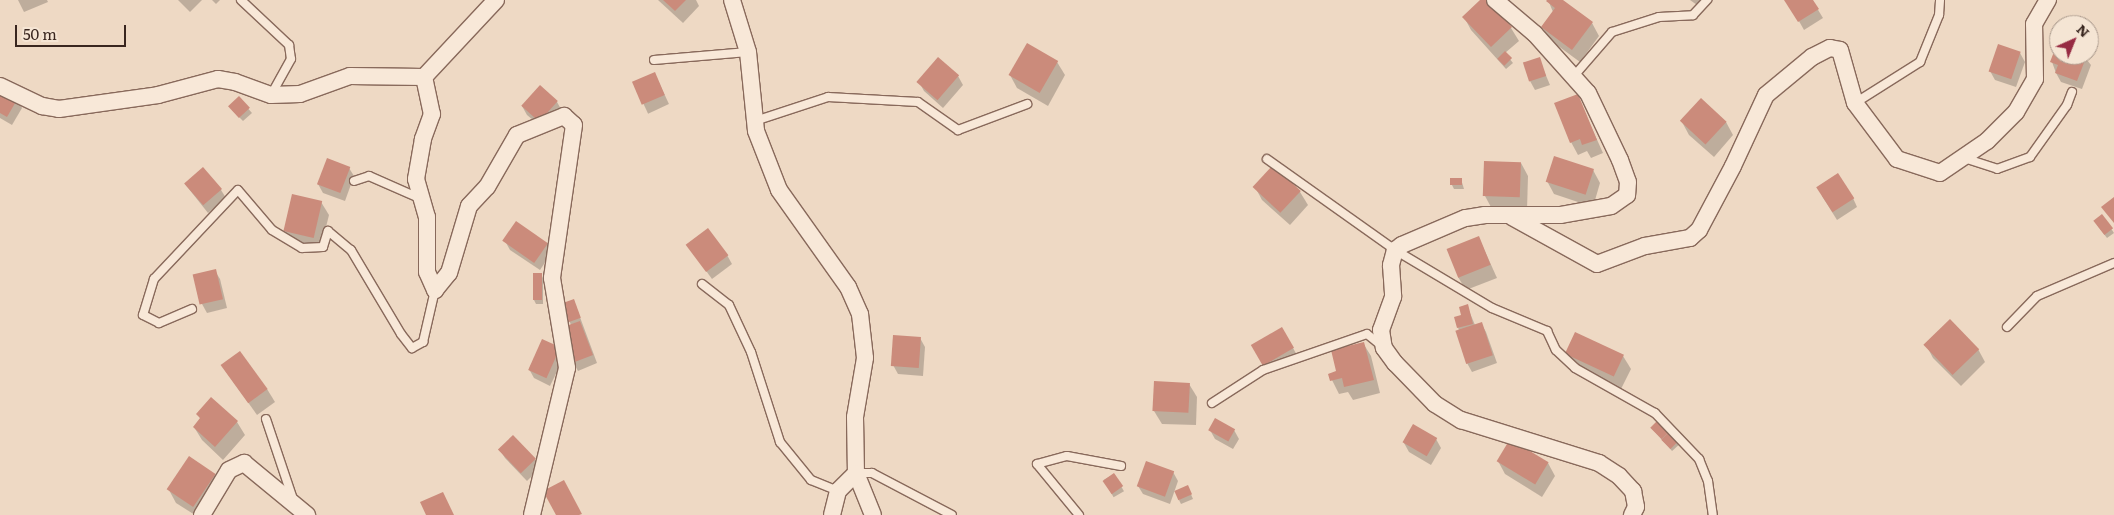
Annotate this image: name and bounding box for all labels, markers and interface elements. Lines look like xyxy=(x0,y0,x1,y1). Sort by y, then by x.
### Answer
scale bar xyxy=(18,15,129,47)
north arrow xyxy=(2049,15,2099,65)
text: N xyxy=(2073,19,2095,41)
text: 50 m xyxy=(23,22,57,45)

